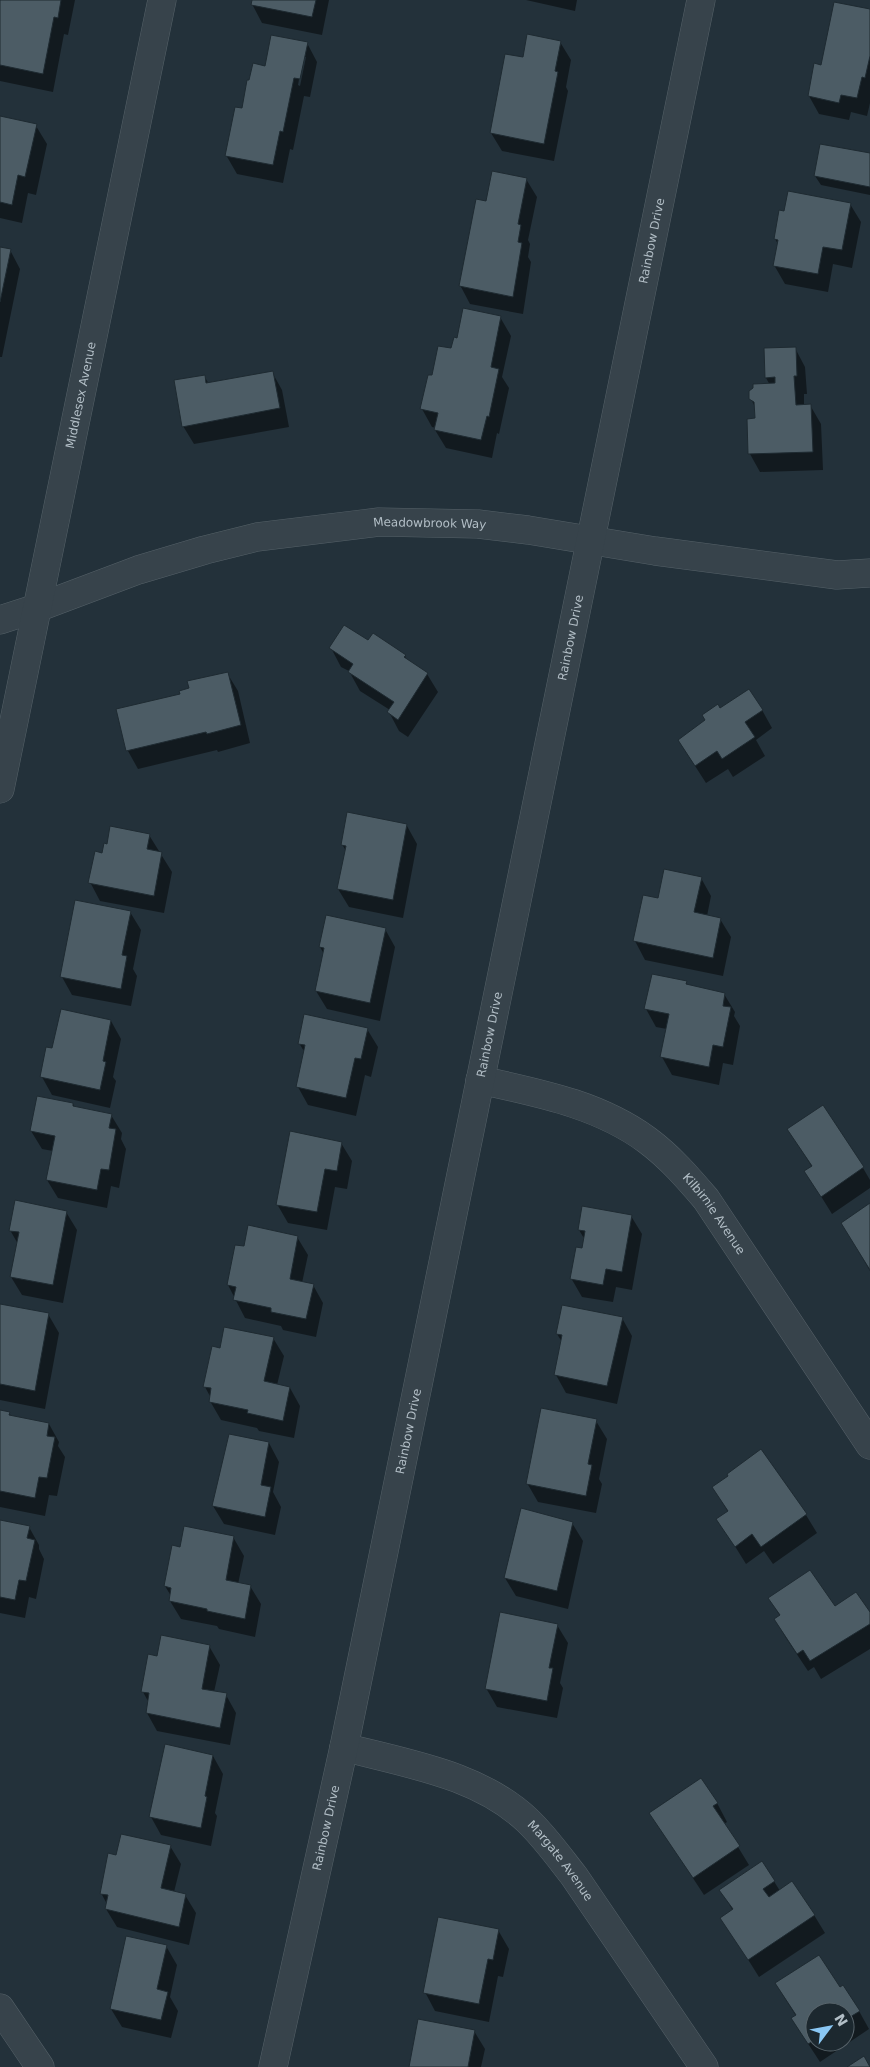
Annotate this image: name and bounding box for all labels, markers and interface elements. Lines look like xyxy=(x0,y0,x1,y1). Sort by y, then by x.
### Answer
street label: Rainbow Drive xyxy=(636,197,667,285)
street label: Middlesex Avenue xyxy=(63,341,99,450)
street label: Meadowbrook Way xyxy=(372,515,487,532)
street label: Rainbow Drive xyxy=(555,594,586,682)
street label: Rainbow Drive xyxy=(474,990,505,1079)
street label: Kilbirnie Avenue xyxy=(680,1170,748,1257)
street label: Rainbow Drive xyxy=(393,1387,424,1475)
street label: Rainbow Drive xyxy=(310,1784,342,1872)
street label: Margate Avenue xyxy=(525,1818,596,1904)
north arrow xyxy=(805,2002,855,2052)
text: N xyxy=(831,2011,851,2029)

